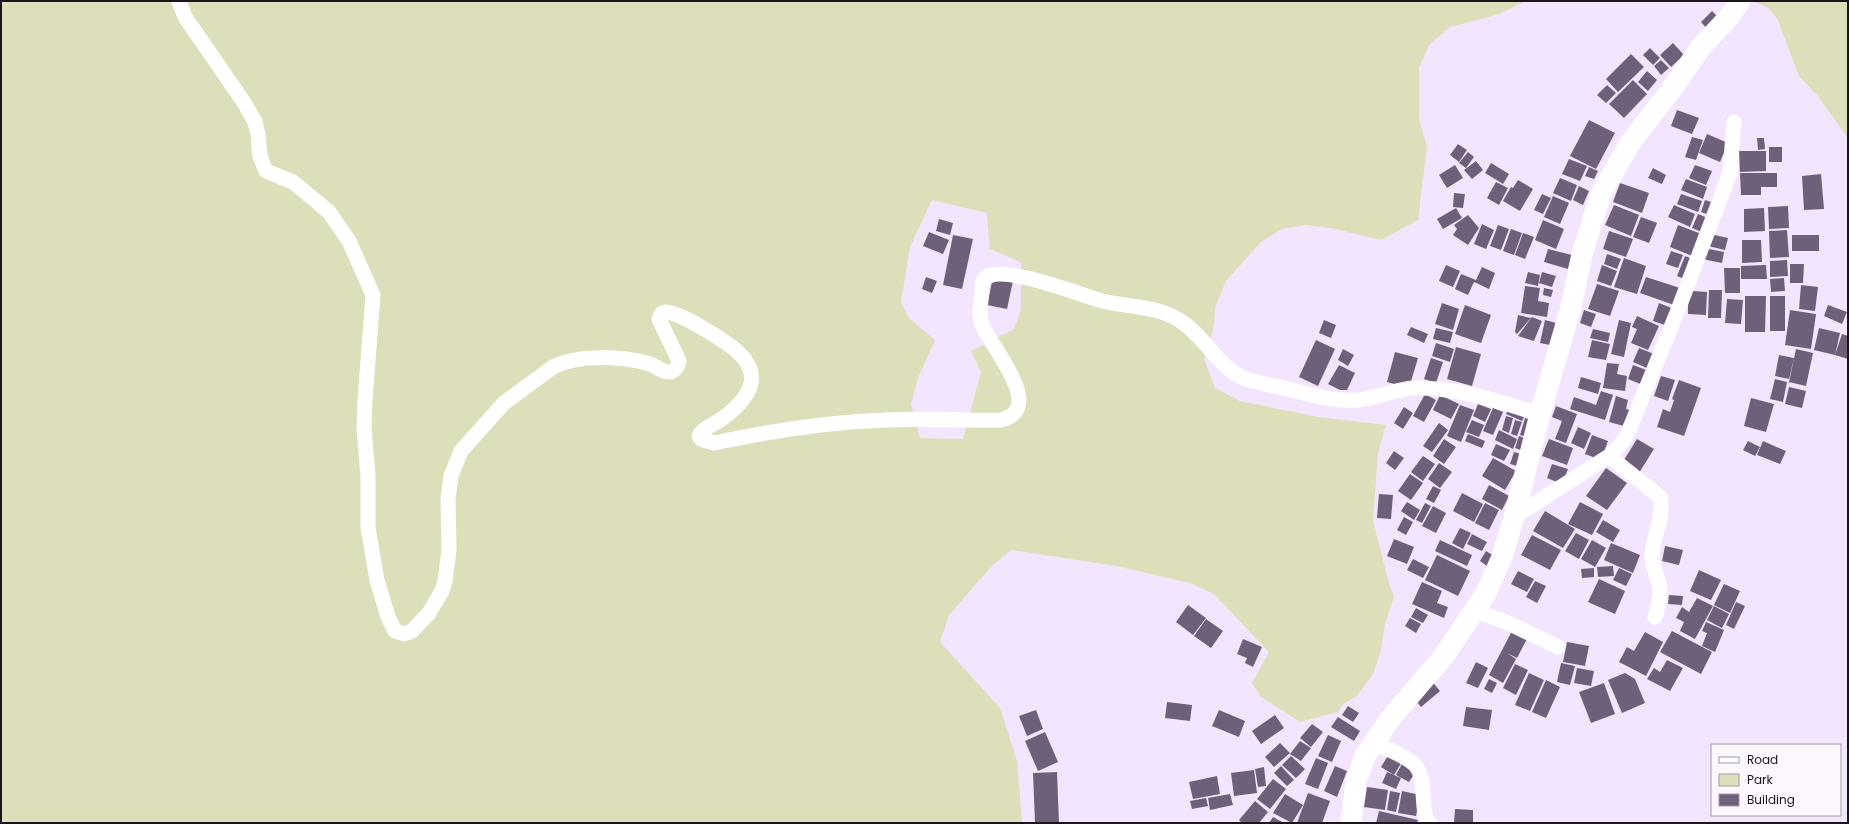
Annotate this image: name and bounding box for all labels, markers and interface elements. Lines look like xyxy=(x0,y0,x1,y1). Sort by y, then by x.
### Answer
legend xyxy=(1711,744,1841,816)
text: Road xyxy=(1747,751,1778,768)
text: Park xyxy=(1747,771,1774,788)
text: Building xyxy=(1747,791,1795,808)

